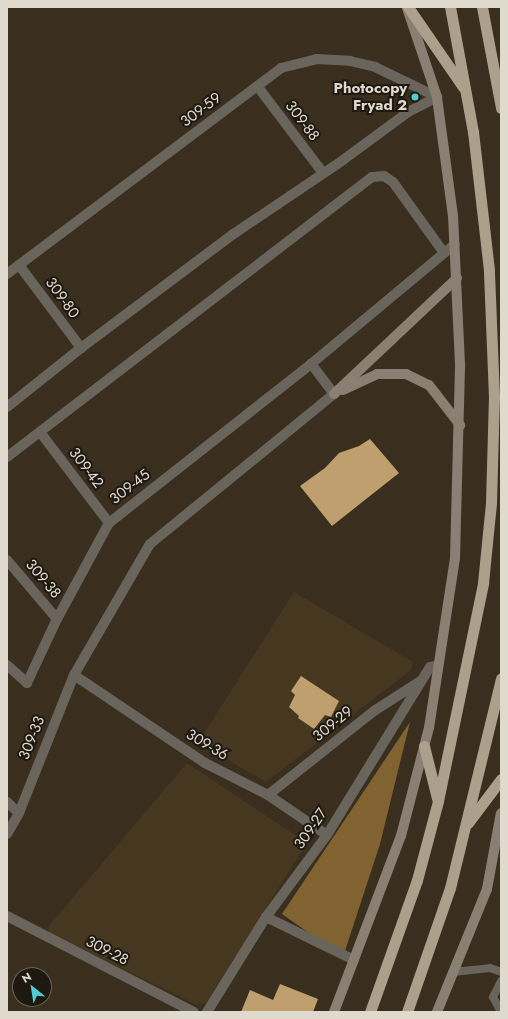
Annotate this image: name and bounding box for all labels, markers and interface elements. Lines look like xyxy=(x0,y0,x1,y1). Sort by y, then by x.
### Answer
place label: Photocopy Fryad 2 xyxy=(334,79,407,114)
street label: 309-59 xyxy=(177,89,225,131)
marker: Photocopy Fryad 2 xyxy=(410,92,420,102)
street label: 309-88 xyxy=(281,97,323,145)
street label: 309-80 xyxy=(41,274,83,322)
street label: 309-42 xyxy=(65,444,107,492)
street label: 309-45 xyxy=(106,466,154,508)
street label: 309-38 xyxy=(22,556,64,602)
street label: 309-29 xyxy=(309,702,357,746)
street label: 309-33 xyxy=(15,714,49,762)
street label: 309-36 xyxy=(183,725,231,765)
street label: 309-27 xyxy=(291,805,331,853)
street label: 309-28 xyxy=(83,933,131,969)
north arrow xyxy=(12,967,52,1007)
text: N xyxy=(19,968,34,987)

